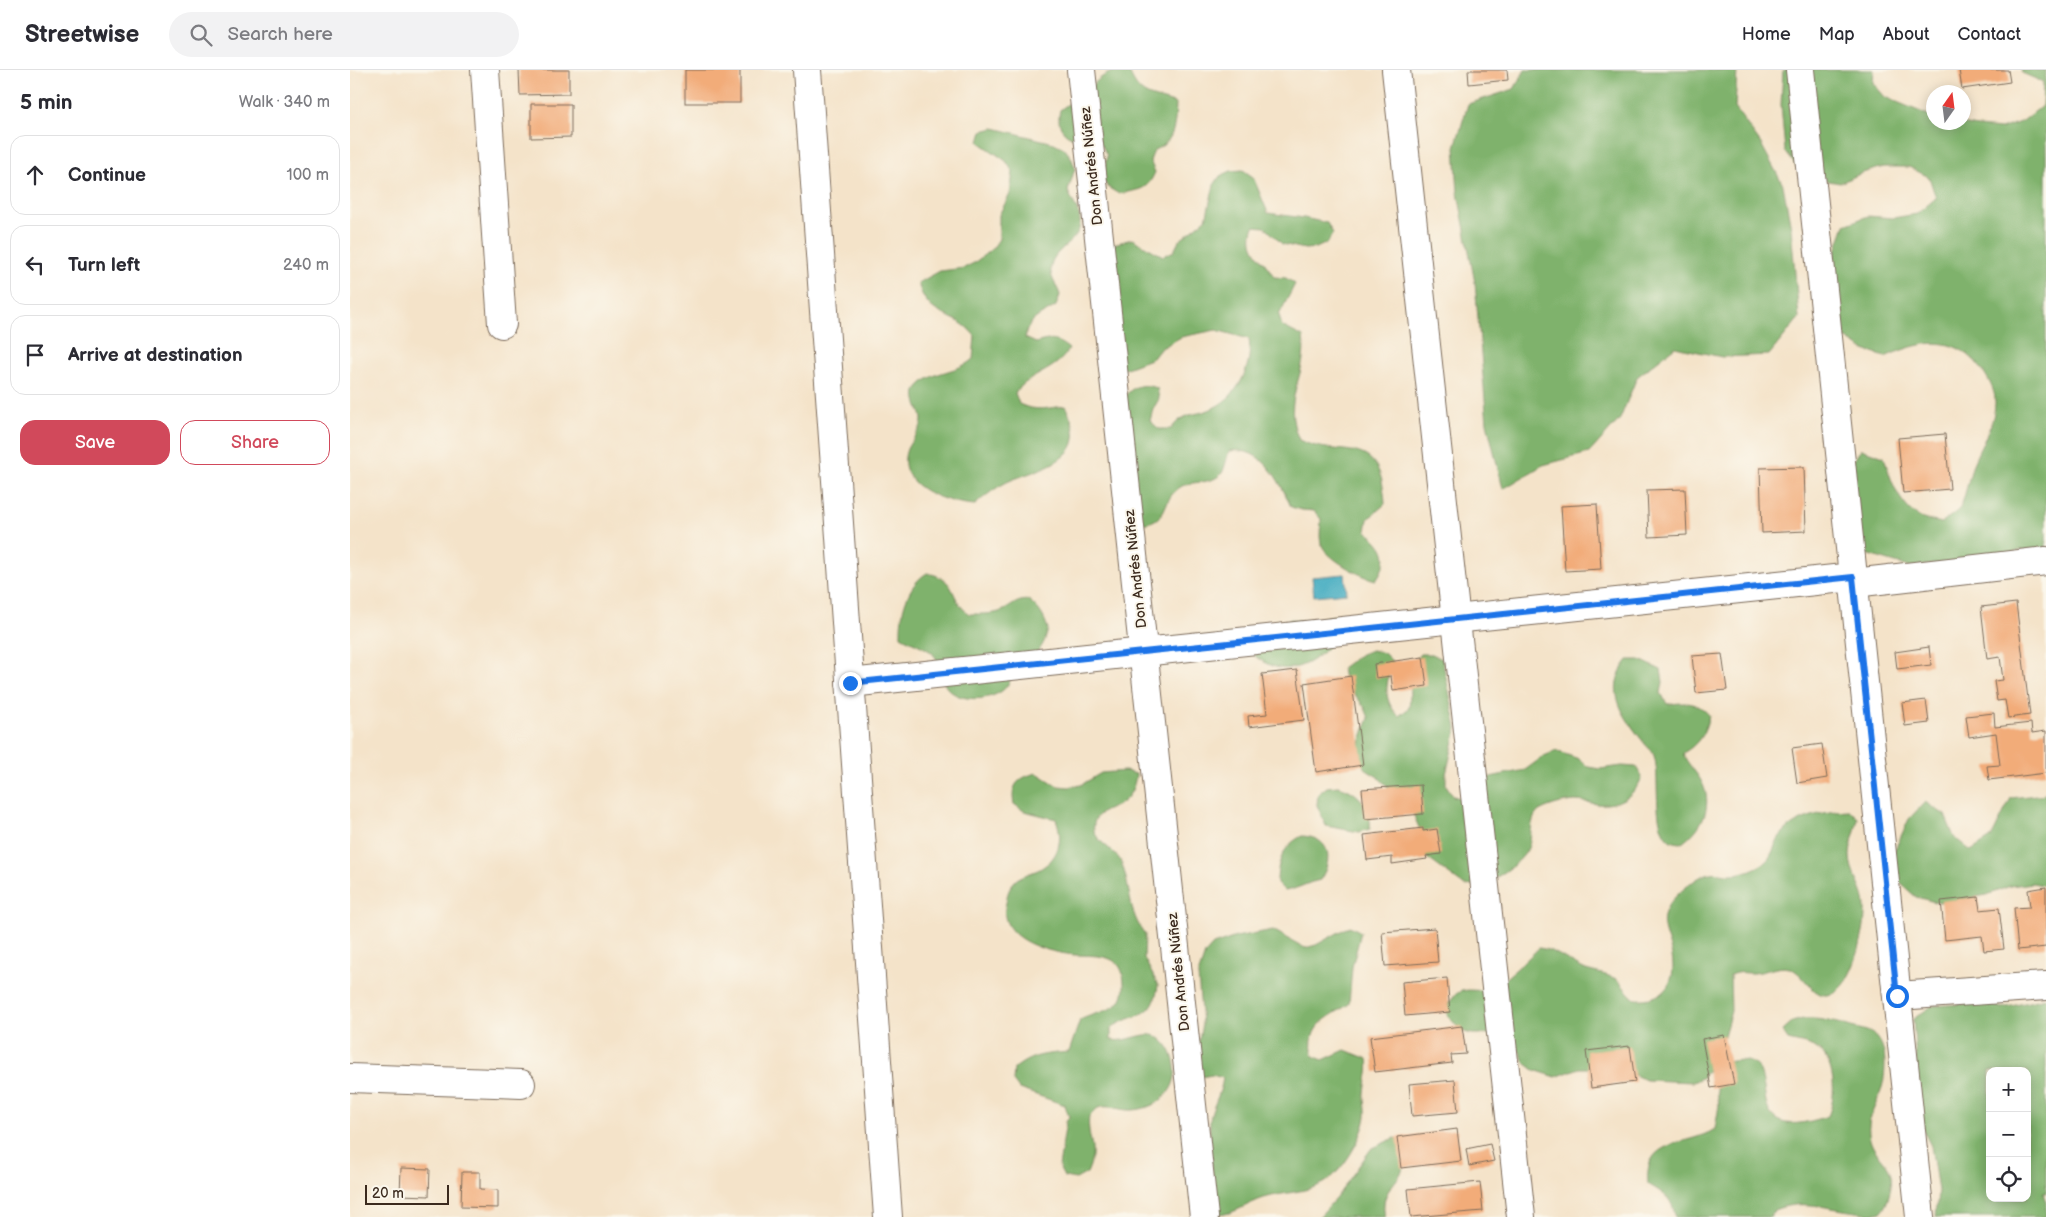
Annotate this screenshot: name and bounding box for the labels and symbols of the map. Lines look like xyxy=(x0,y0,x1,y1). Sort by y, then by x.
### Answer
north arrow xyxy=(1926,85,1971,130)
street label: Don Andrés Núñez xyxy=(1077,106,1106,226)
street label: Don Andrés Núñez xyxy=(1121,509,1150,629)
route end xyxy=(839,672,862,695)
street label: Don Andrés Núñez xyxy=(1164,912,1193,1032)
route start xyxy=(1886,985,1909,1008)
scale bar xyxy=(365,1182,449,1205)

